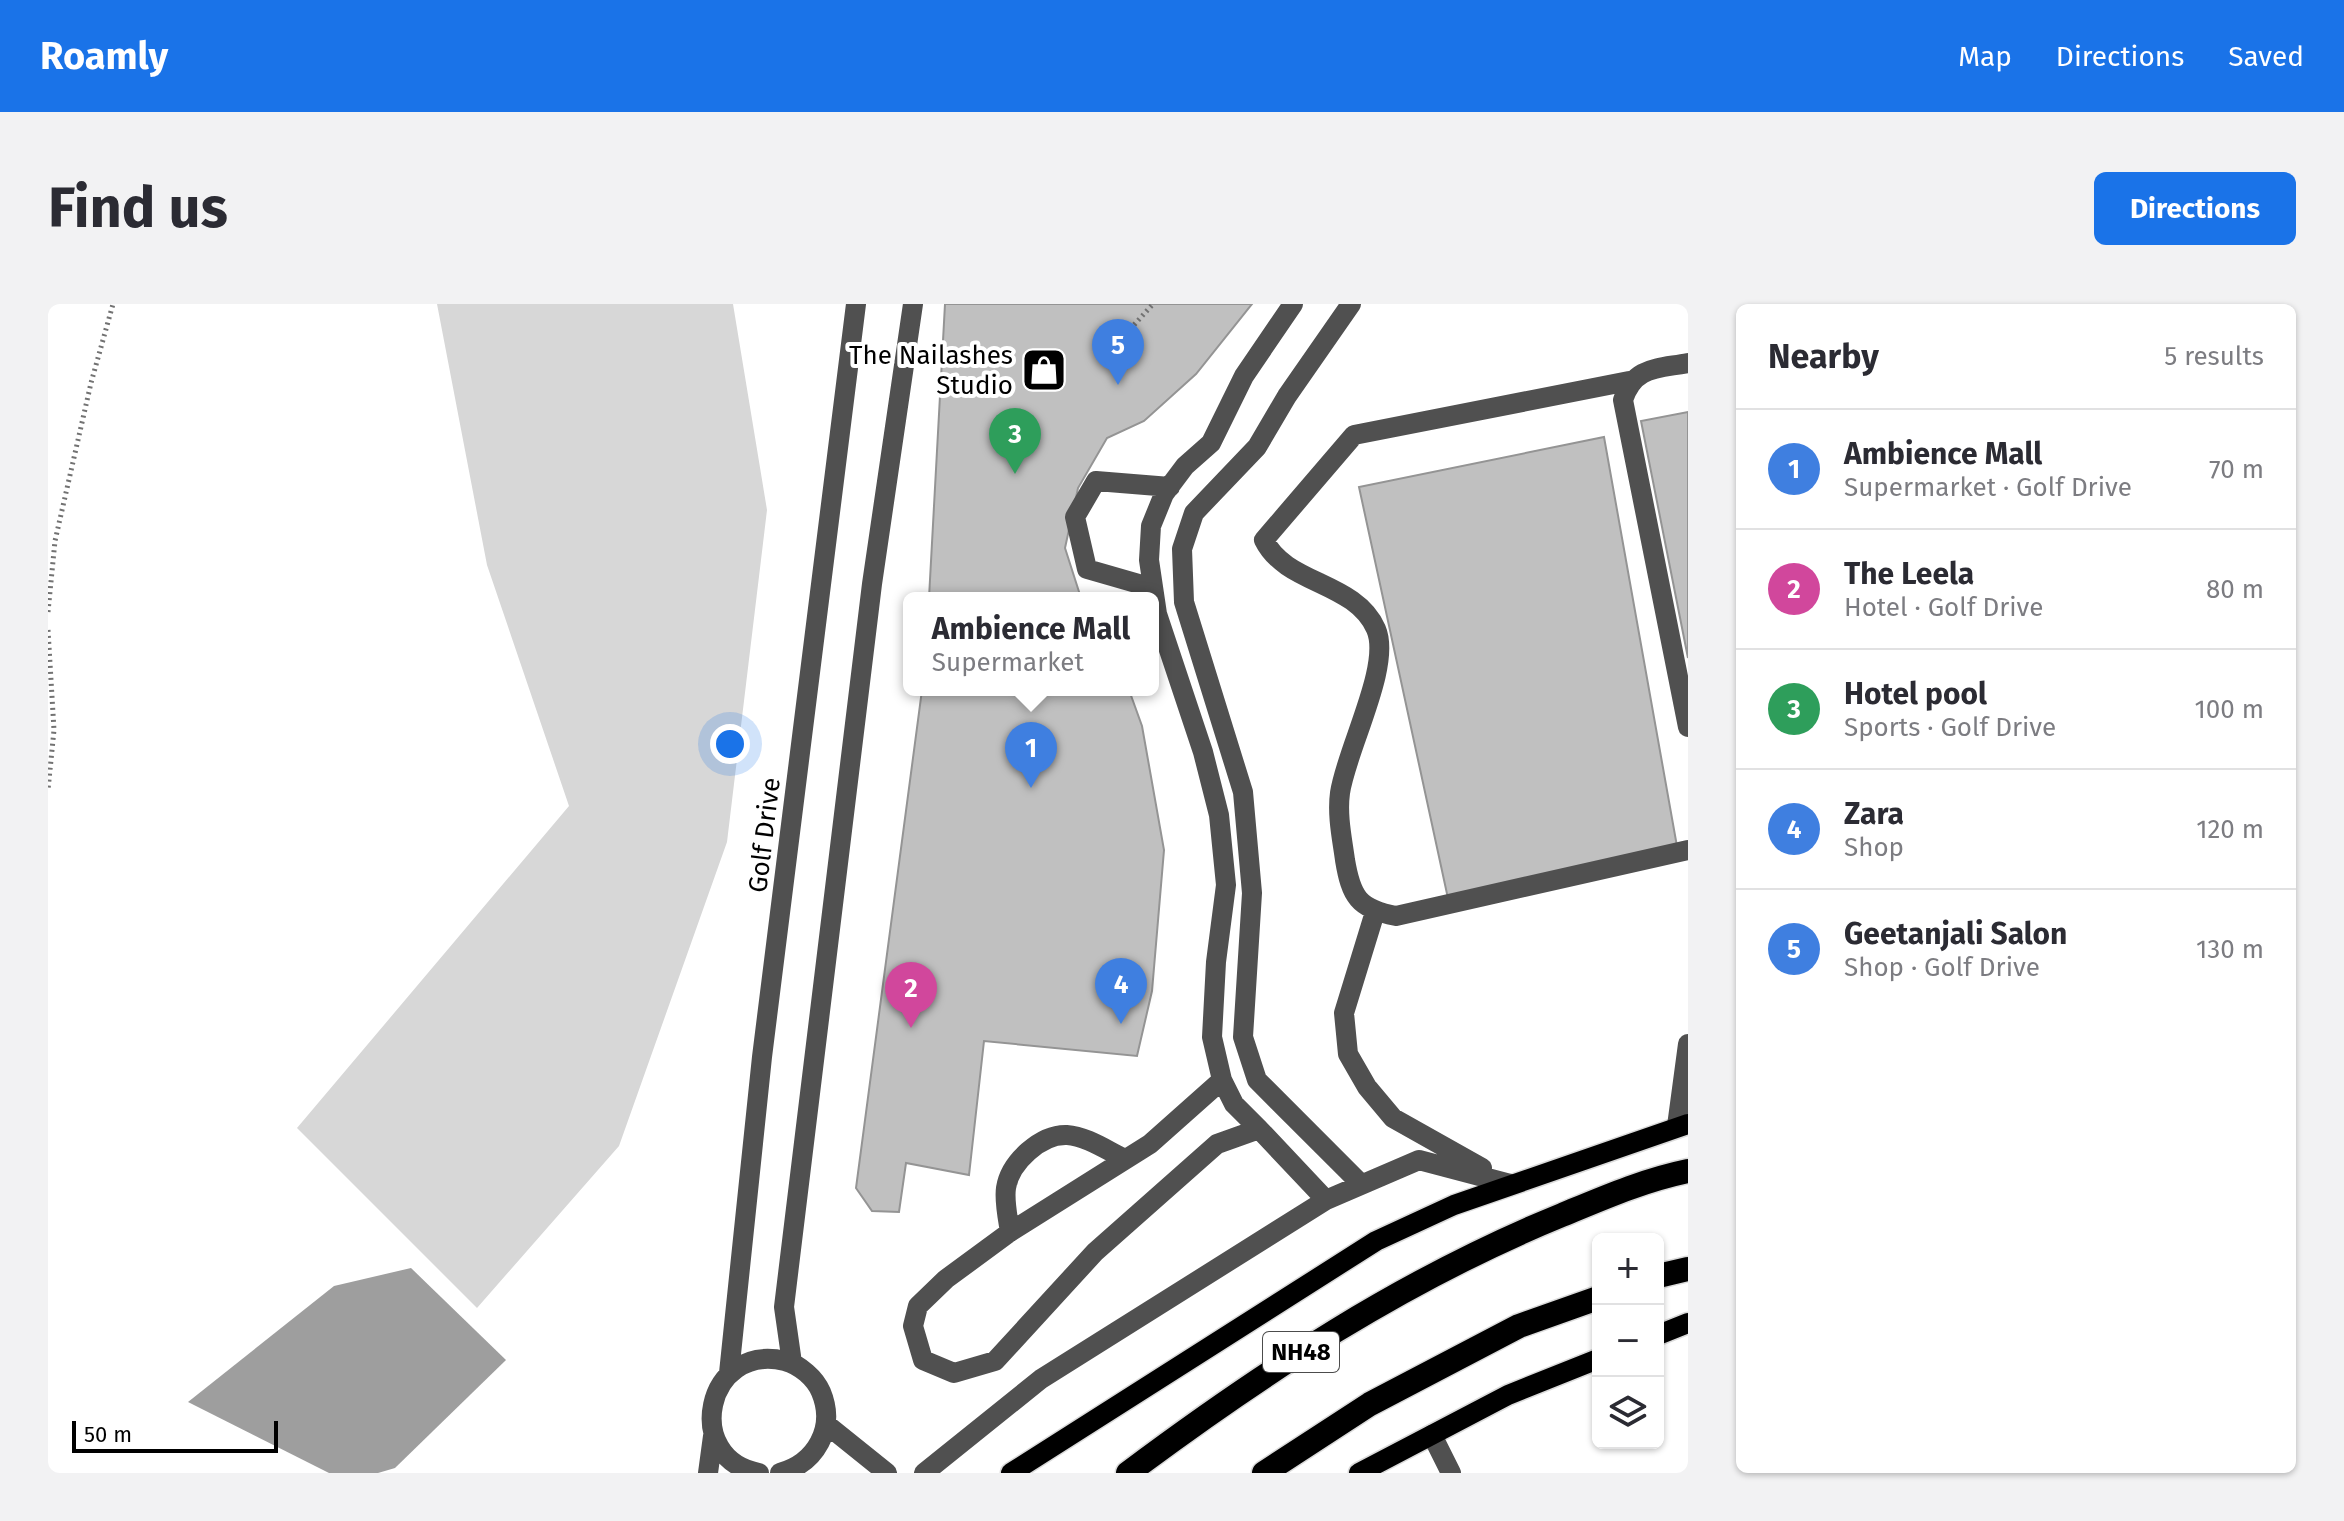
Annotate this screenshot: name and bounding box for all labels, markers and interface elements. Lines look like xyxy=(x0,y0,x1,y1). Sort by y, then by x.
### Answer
text: Roamly xyxy=(40,33,168,79)
text: Map xyxy=(1958,40,2012,73)
text: Directions xyxy=(2056,40,2184,73)
text: Saved xyxy=(2228,40,2304,73)
button: Directions xyxy=(2094,172,2296,245)
text: Find us xyxy=(48,175,228,242)
pin: 5 xyxy=(1092,319,1144,385)
text: Nearby xyxy=(1768,336,1879,377)
place label: The Nailashes Studio xyxy=(849,340,1013,401)
text: 5 results xyxy=(2164,341,2264,372)
shop icon: The Nailashes Studio xyxy=(1020,346,1068,394)
pin: 3 xyxy=(989,408,1041,474)
text: Ambience Mall xyxy=(1844,436,2042,472)
text: 1 xyxy=(1788,454,1800,485)
text: 70 m xyxy=(2209,454,2264,485)
text: Supermarket · Golf Drive xyxy=(1844,472,2132,503)
text: The Leela xyxy=(1844,556,1974,592)
text: 2 xyxy=(1787,574,1801,605)
text: 80 m xyxy=(2206,574,2264,605)
popup xyxy=(903,592,1159,696)
text: Hotel · Golf Drive xyxy=(1844,592,2043,623)
text: Ambience Mall xyxy=(932,611,1130,647)
text: Supermarket xyxy=(932,647,1084,678)
text: Hotel pool xyxy=(1844,676,1987,712)
text: 3 xyxy=(1787,694,1801,725)
text: 100 m xyxy=(2195,694,2264,725)
text: Sports · Golf Drive xyxy=(1844,712,2056,743)
pin: 1 xyxy=(1005,722,1057,788)
your location xyxy=(710,724,750,764)
street label: Golf Drive xyxy=(742,776,787,894)
text: Zara xyxy=(1844,796,1904,832)
text: 4 xyxy=(1787,814,1801,845)
text: 120 m xyxy=(2196,814,2264,845)
text: Shop xyxy=(1844,832,1904,863)
text: Geetanjali Salon xyxy=(1844,916,2067,952)
text: 5 xyxy=(1787,934,1801,965)
text: 130 m xyxy=(2196,934,2264,965)
text: Shop · Golf Drive xyxy=(1844,952,2040,983)
pin: 4 xyxy=(1095,958,1147,1024)
pin: 2 xyxy=(885,962,937,1028)
map controls xyxy=(1592,1233,1664,1449)
button: + xyxy=(1592,1233,1664,1305)
button: − xyxy=(1592,1305,1664,1377)
road number: NH48 xyxy=(1263,1332,1339,1372)
button: layers xyxy=(1592,1377,1664,1449)
scale bar xyxy=(72,1417,278,1453)
text: 50 m xyxy=(84,1421,132,1448)

